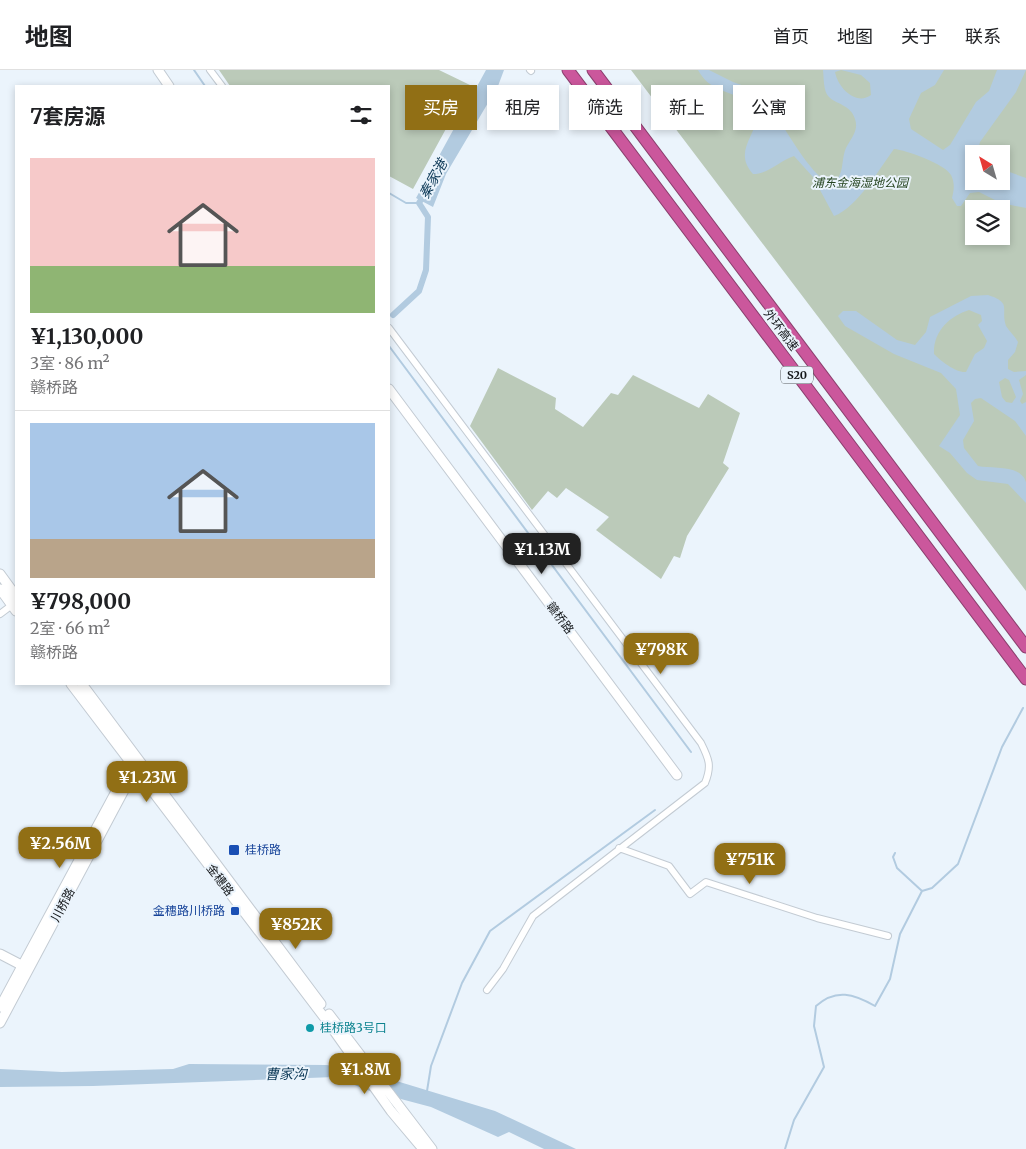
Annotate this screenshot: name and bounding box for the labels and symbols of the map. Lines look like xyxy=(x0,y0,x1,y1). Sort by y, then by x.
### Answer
north arrow xyxy=(965,145,1010,190)
water label: 秦家港 xyxy=(415,155,452,202)
park label: 浦东金海湿地公园 xyxy=(812,175,910,190)
street label: 外环高速 xyxy=(761,306,802,353)
road number: S20 xyxy=(781,366,813,384)
pin: ¥1.13M xyxy=(501,532,583,575)
street label: 赣桥路 xyxy=(544,599,577,637)
pin: ¥798K xyxy=(626,632,696,675)
pin: ¥1.23M xyxy=(106,760,188,803)
pin: ¥2.56M xyxy=(19,826,101,869)
place label: 桂桥路 xyxy=(245,842,281,857)
pin: ¥751K xyxy=(715,842,785,885)
marker: 桂桥路 xyxy=(227,843,241,857)
street label: 金穗路 xyxy=(204,861,237,899)
street label: 川桥路 xyxy=(47,885,78,924)
place label: 金穗路川桥路 xyxy=(153,903,225,918)
marker: 金穗路川桥路 xyxy=(229,905,241,917)
pin: ¥852K xyxy=(261,908,331,950)
place label: 桂桥路3号口 xyxy=(320,1020,387,1035)
marker: 桂桥路3号口 xyxy=(304,1022,316,1034)
pin: ¥1.8M xyxy=(330,1052,400,1095)
water label: 曹家沟 xyxy=(265,1065,309,1083)

